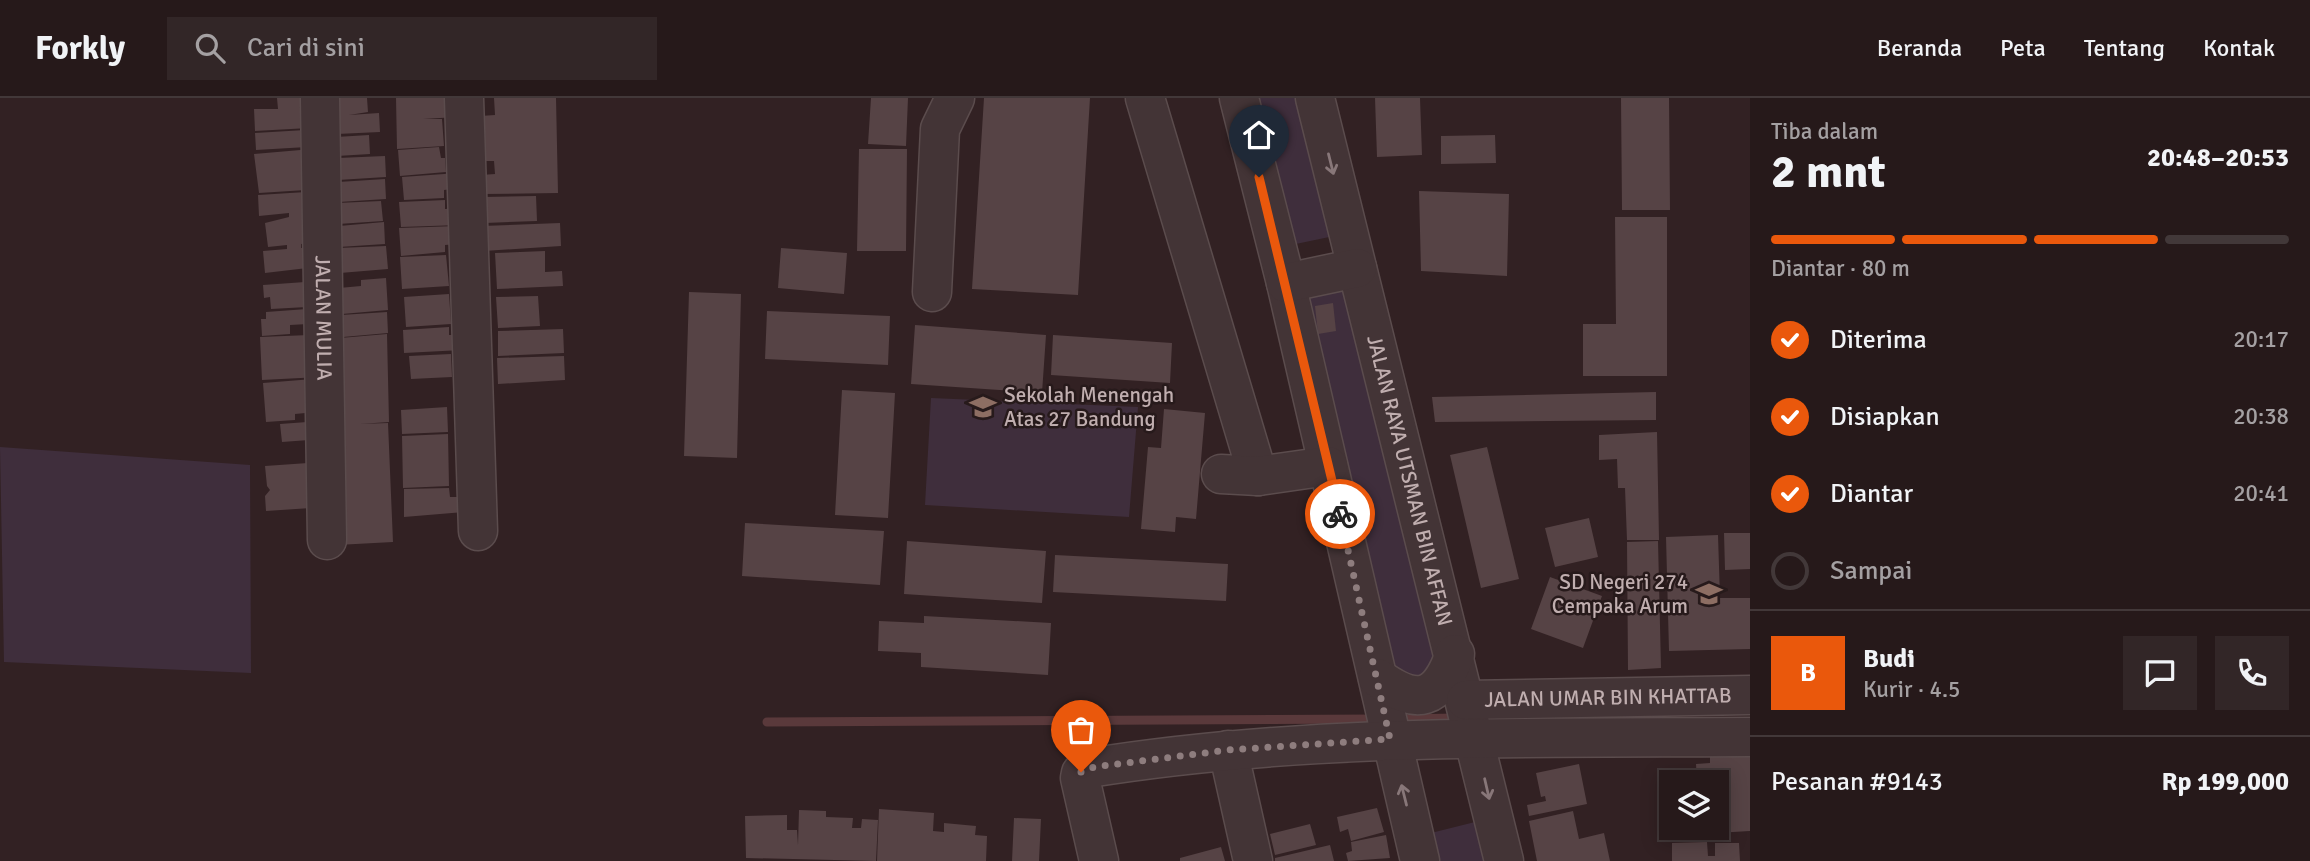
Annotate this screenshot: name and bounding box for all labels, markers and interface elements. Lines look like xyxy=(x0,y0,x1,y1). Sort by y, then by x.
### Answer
search box xyxy=(167,17,657,80)
text: Forkly xyxy=(35,28,125,69)
icon: search xyxy=(191,29,229,67)
text: Cari di sini xyxy=(247,32,365,64)
text: Beranda xyxy=(1877,33,1962,63)
text: Peta xyxy=(2000,33,2046,63)
text: Tentang xyxy=(2084,33,2165,63)
text: Kontak xyxy=(2203,33,2275,63)
pin xyxy=(1229,105,1289,177)
icon: home xyxy=(1240,116,1278,154)
text: Tiba dalam xyxy=(1771,117,1878,146)
text: 20:48–20:53 xyxy=(2147,142,2289,174)
text: 2 mnt xyxy=(1771,144,1886,200)
one-way arrow xyxy=(1325,152,1338,175)
text: Diantar · 80 m xyxy=(1771,254,1910,283)
street label: JALAN MULIA xyxy=(309,255,337,381)
icon: check xyxy=(1771,321,1809,359)
text: Diterima xyxy=(1830,324,1927,356)
text: 20:17 xyxy=(2233,325,2289,354)
street label: JALAN RAYA UTSMAN BIN AFFAN xyxy=(1361,332,1458,629)
place label: Sekolah Menengah Atas 27 Bandung xyxy=(1004,382,1174,432)
school or university icon: Sekolah Menengah Atas 27 Bandung xyxy=(968,392,998,422)
icon: check xyxy=(1771,398,1809,436)
text: Disiapkan xyxy=(1830,401,1940,433)
text: 20:38 xyxy=(2233,402,2289,431)
icon: check xyxy=(1771,475,1809,513)
text: Diantar xyxy=(1830,478,1913,510)
courier xyxy=(1305,479,1375,549)
text: 20:41 xyxy=(2233,479,2289,508)
icon: bike xyxy=(1321,495,1359,533)
text: Sampai xyxy=(1830,555,1912,587)
place label: SD Negeri 274 Cempaka Arum xyxy=(1552,569,1688,619)
school or university icon: SD Negeri 274 Cempaka Arum xyxy=(1694,579,1724,609)
button: chat xyxy=(2123,636,2197,710)
button: phone xyxy=(2215,636,2289,710)
text: Budi xyxy=(1863,643,1915,675)
text: B xyxy=(1800,657,1816,689)
text: Kurir · 4.5 xyxy=(1863,675,1960,704)
street label: JALAN UMAR BIN KHATTAB xyxy=(1484,682,1732,713)
pin xyxy=(1051,700,1111,772)
icon: bag xyxy=(1062,711,1100,749)
text: Pesanan #9143 xyxy=(1771,766,1943,798)
text: Rp 199,000 xyxy=(2161,766,2289,798)
map controls xyxy=(1659,770,1729,840)
button: layers xyxy=(1659,770,1729,840)
one-way arrow xyxy=(1481,777,1494,800)
one-way arrow xyxy=(1397,784,1410,807)

